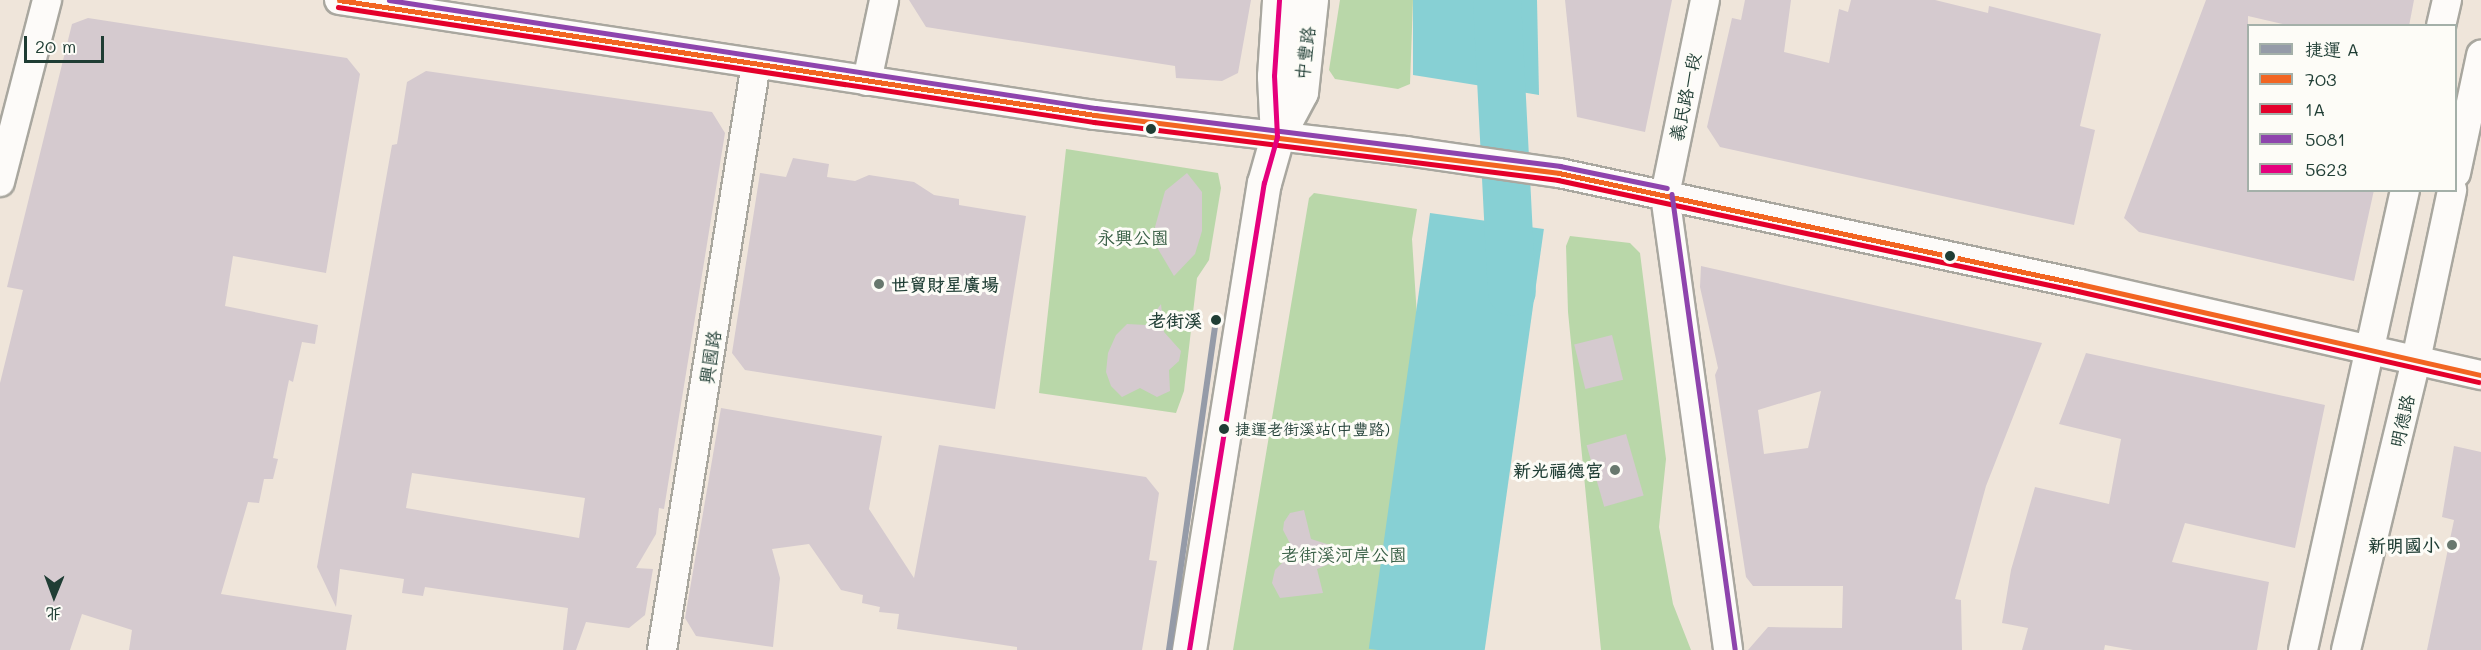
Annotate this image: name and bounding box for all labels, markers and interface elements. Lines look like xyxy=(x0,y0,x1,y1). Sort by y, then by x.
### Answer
scale bar xyxy=(27,24,106,62)
legend xyxy=(2247,24,2457,192)
street label: 中豐路 xyxy=(1291,25,1319,81)
text: 20 m xyxy=(35,34,76,58)
text: 捷運 A xyxy=(2305,37,2359,61)
street label: 義民路一段 xyxy=(1665,51,1705,143)
text: 703 xyxy=(2305,67,2337,91)
text: 1A xyxy=(2305,97,2326,121)
unlabelled marker xyxy=(1145,123,1157,135)
text: 5081 xyxy=(2305,127,2346,151)
text: 5623 xyxy=(2305,157,2347,181)
park label: 永興公園 xyxy=(1097,226,1169,248)
unlabelled marker xyxy=(1944,250,1956,262)
place label: 世貿財星廣場 xyxy=(891,273,999,295)
marker: 世貿財星廣場 xyxy=(872,277,886,291)
place label: 老街溪 xyxy=(1148,309,1202,331)
marker: 老街溪 xyxy=(1207,311,1225,329)
street label: 興國路 xyxy=(695,329,725,385)
street label: 明德路 xyxy=(2385,392,2419,450)
place label: 捷運老街溪站(中豐路) xyxy=(1235,419,1390,439)
marker: 捷運老街溪站(中豐路) xyxy=(1218,423,1230,435)
place label: 新光福德宮 xyxy=(1513,459,1603,481)
marker: 新光福德宮 xyxy=(1608,463,1622,477)
place label: 新明國小 xyxy=(2368,534,2440,556)
marker: 新明國小 xyxy=(2445,538,2459,552)
park label: 老街溪河岸公園 xyxy=(1281,543,1407,565)
north arrow xyxy=(24,566,84,626)
text: 北 xyxy=(45,604,62,625)

